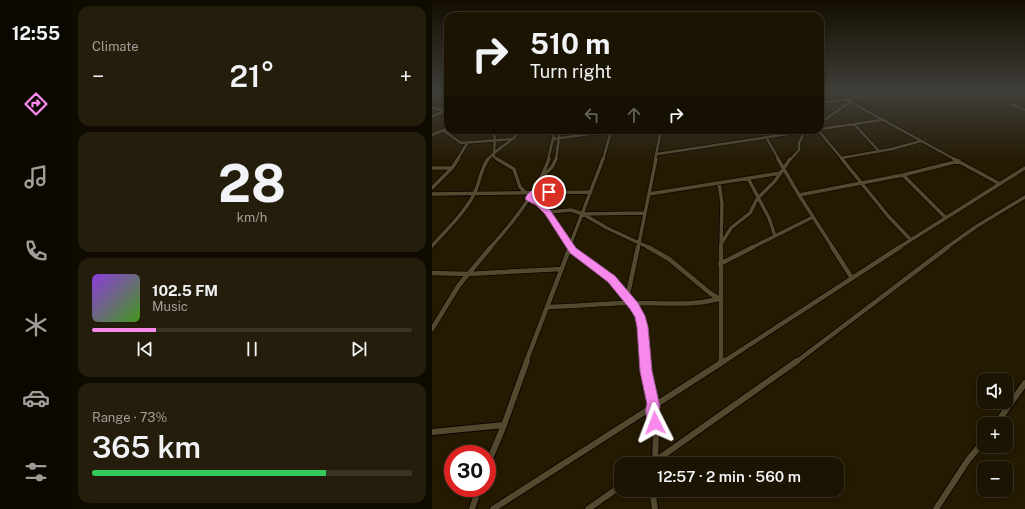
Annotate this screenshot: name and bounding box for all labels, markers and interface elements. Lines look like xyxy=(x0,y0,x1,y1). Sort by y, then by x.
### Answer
text: 12:55 xyxy=(12,23,60,44)
text: 510 m xyxy=(530,27,610,60)
icon: right xyxy=(464,28,516,80)
text: Climate xyxy=(92,39,139,54)
text: 21° xyxy=(229,58,275,94)
text: Turn right xyxy=(530,61,612,82)
text: − xyxy=(92,63,104,89)
text: + xyxy=(400,63,412,89)
icon: directions xyxy=(22,90,50,118)
icon: left xyxy=(581,104,603,126)
icon: ahead xyxy=(623,104,645,126)
icon: right xyxy=(665,104,687,126)
text: 28 xyxy=(218,153,286,214)
icon: music xyxy=(22,163,50,191)
pin xyxy=(532,175,566,209)
icon: arrive xyxy=(538,181,560,203)
text: km/h xyxy=(237,210,267,225)
icon: phone xyxy=(22,237,50,265)
text: 102.5 FM xyxy=(152,282,218,299)
text: Music xyxy=(152,299,188,314)
icon: climate xyxy=(22,311,50,339)
icon: previous xyxy=(134,338,156,360)
icon: pause xyxy=(241,338,263,360)
icon: next xyxy=(348,338,370,360)
map controls xyxy=(977,373,1013,497)
button: sound xyxy=(977,373,1013,409)
icon: car xyxy=(22,384,50,412)
position arrow xyxy=(634,402,676,444)
text: Range · 73% xyxy=(92,410,167,425)
button: + xyxy=(977,417,1013,453)
text: 365 km xyxy=(92,429,201,465)
speed limit sign: 30 xyxy=(444,445,496,497)
icon: filters xyxy=(22,458,50,486)
button: − xyxy=(977,461,1013,497)
text: 12:57 · 2 min · 560 m xyxy=(657,468,801,485)

